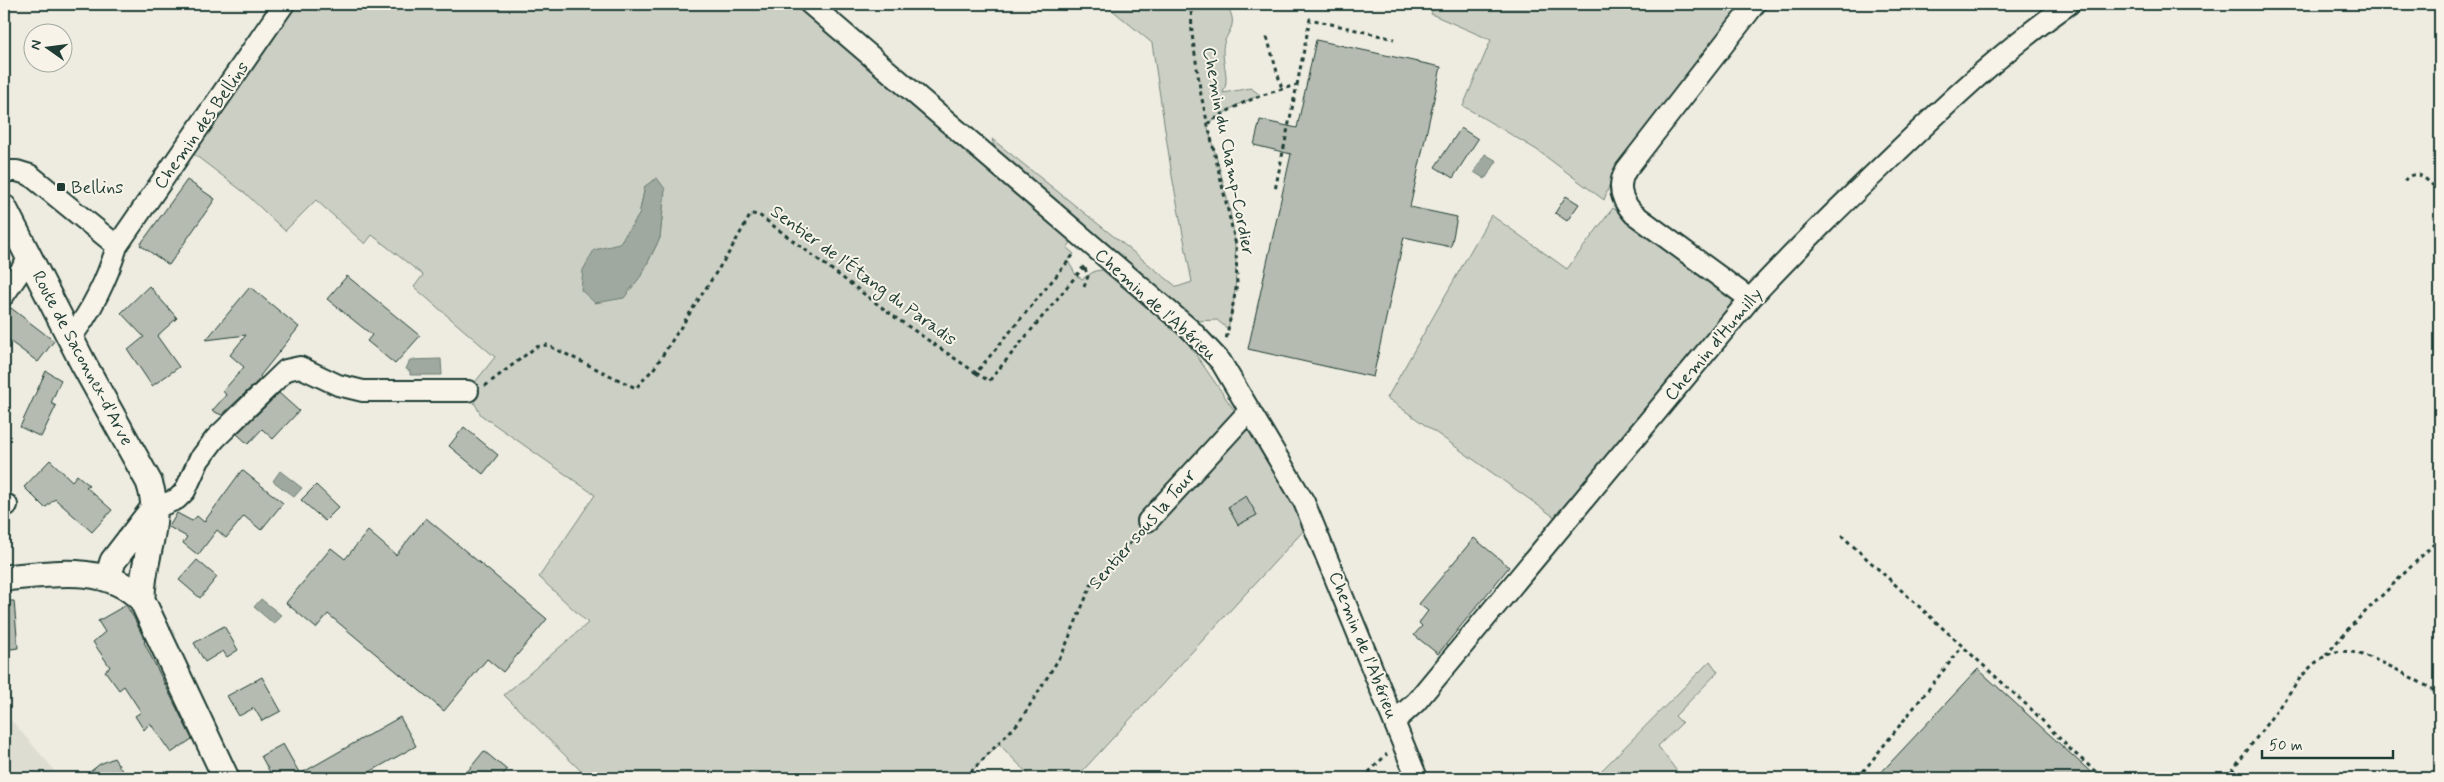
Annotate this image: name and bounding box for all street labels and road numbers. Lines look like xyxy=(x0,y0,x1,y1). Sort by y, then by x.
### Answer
street label: Chemin du Champ-Cordier xyxy=(1196,45,1260,258)
street label: Chemin des Bellins xyxy=(149,57,255,194)
street label: Sentier de l'Étang du Paradis xyxy=(765,200,961,352)
street label: Chemin de l'Abérieu xyxy=(1089,243,1222,366)
street label: Route de Saconnex-d'Arve xyxy=(26,267,138,450)
street label: Chemin d'Humilly xyxy=(1659,283,1768,406)
street label: Sentier sous la Tour xyxy=(1084,464,1202,595)
street label: Chemin de l'Abérieu xyxy=(1323,568,1404,723)

